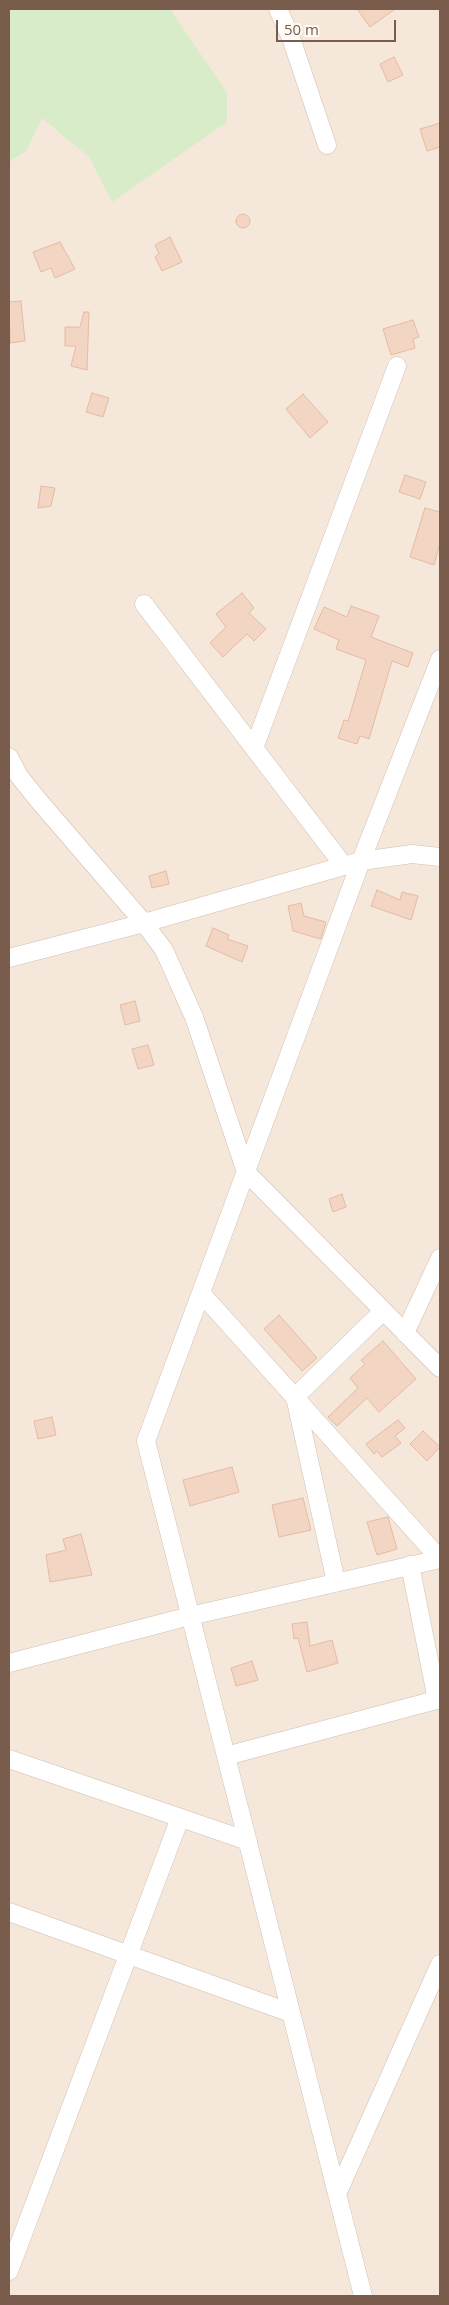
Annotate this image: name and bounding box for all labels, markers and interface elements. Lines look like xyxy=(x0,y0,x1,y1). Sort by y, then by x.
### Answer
scale bar xyxy=(279,10,399,42)
text: 50 m xyxy=(284,19,319,39)

